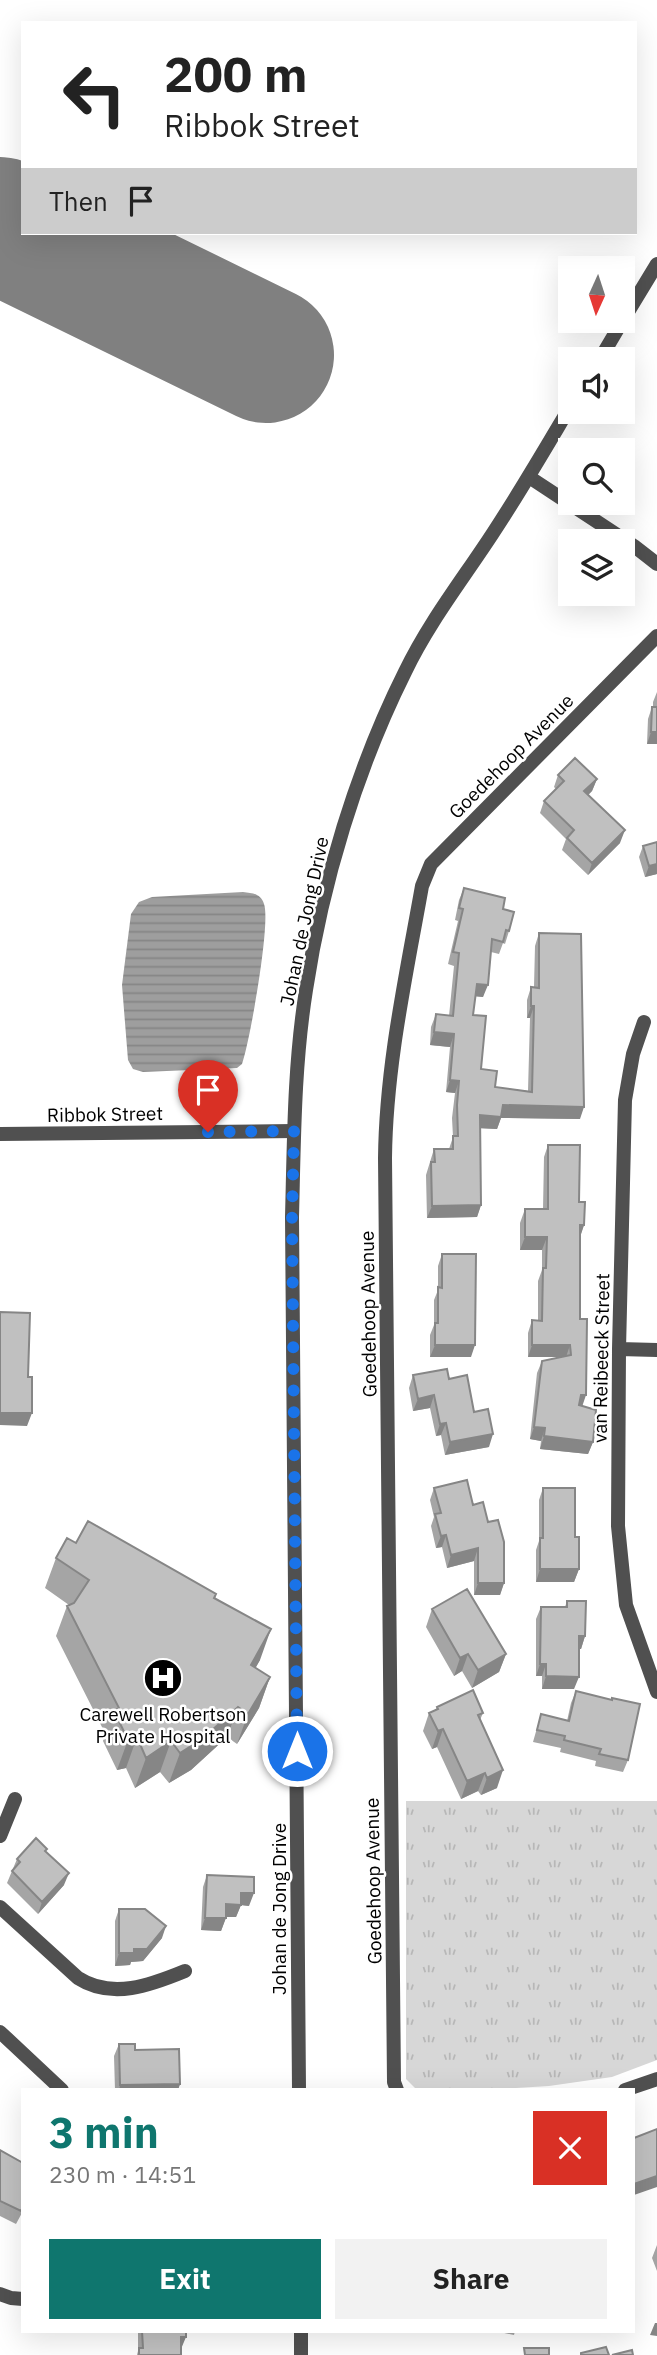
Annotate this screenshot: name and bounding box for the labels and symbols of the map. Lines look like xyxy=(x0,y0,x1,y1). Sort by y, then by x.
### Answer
north arrow xyxy=(558,256,635,332)
street label: Goedehoop Avenue xyxy=(444,689,578,823)
street label: Johan de Jong Drive xyxy=(274,834,334,1008)
pin xyxy=(178,1060,238,1132)
street label: Ribbok Street xyxy=(47,1101,163,1127)
street label: Goedehoop Avenue xyxy=(355,1230,381,1398)
street label: van Reibeeck Street xyxy=(588,1273,614,1443)
hospital icon: Carewell Robertson Private Hospital xyxy=(142,1657,184,1699)
place label: Carewell Robertson Private Hospital xyxy=(79,1702,247,1748)
position arrow xyxy=(260,1714,334,1788)
street label: Goedehoop Avenue xyxy=(360,1797,386,1965)
street label: Johan de Jong Drive xyxy=(267,1823,291,1995)

